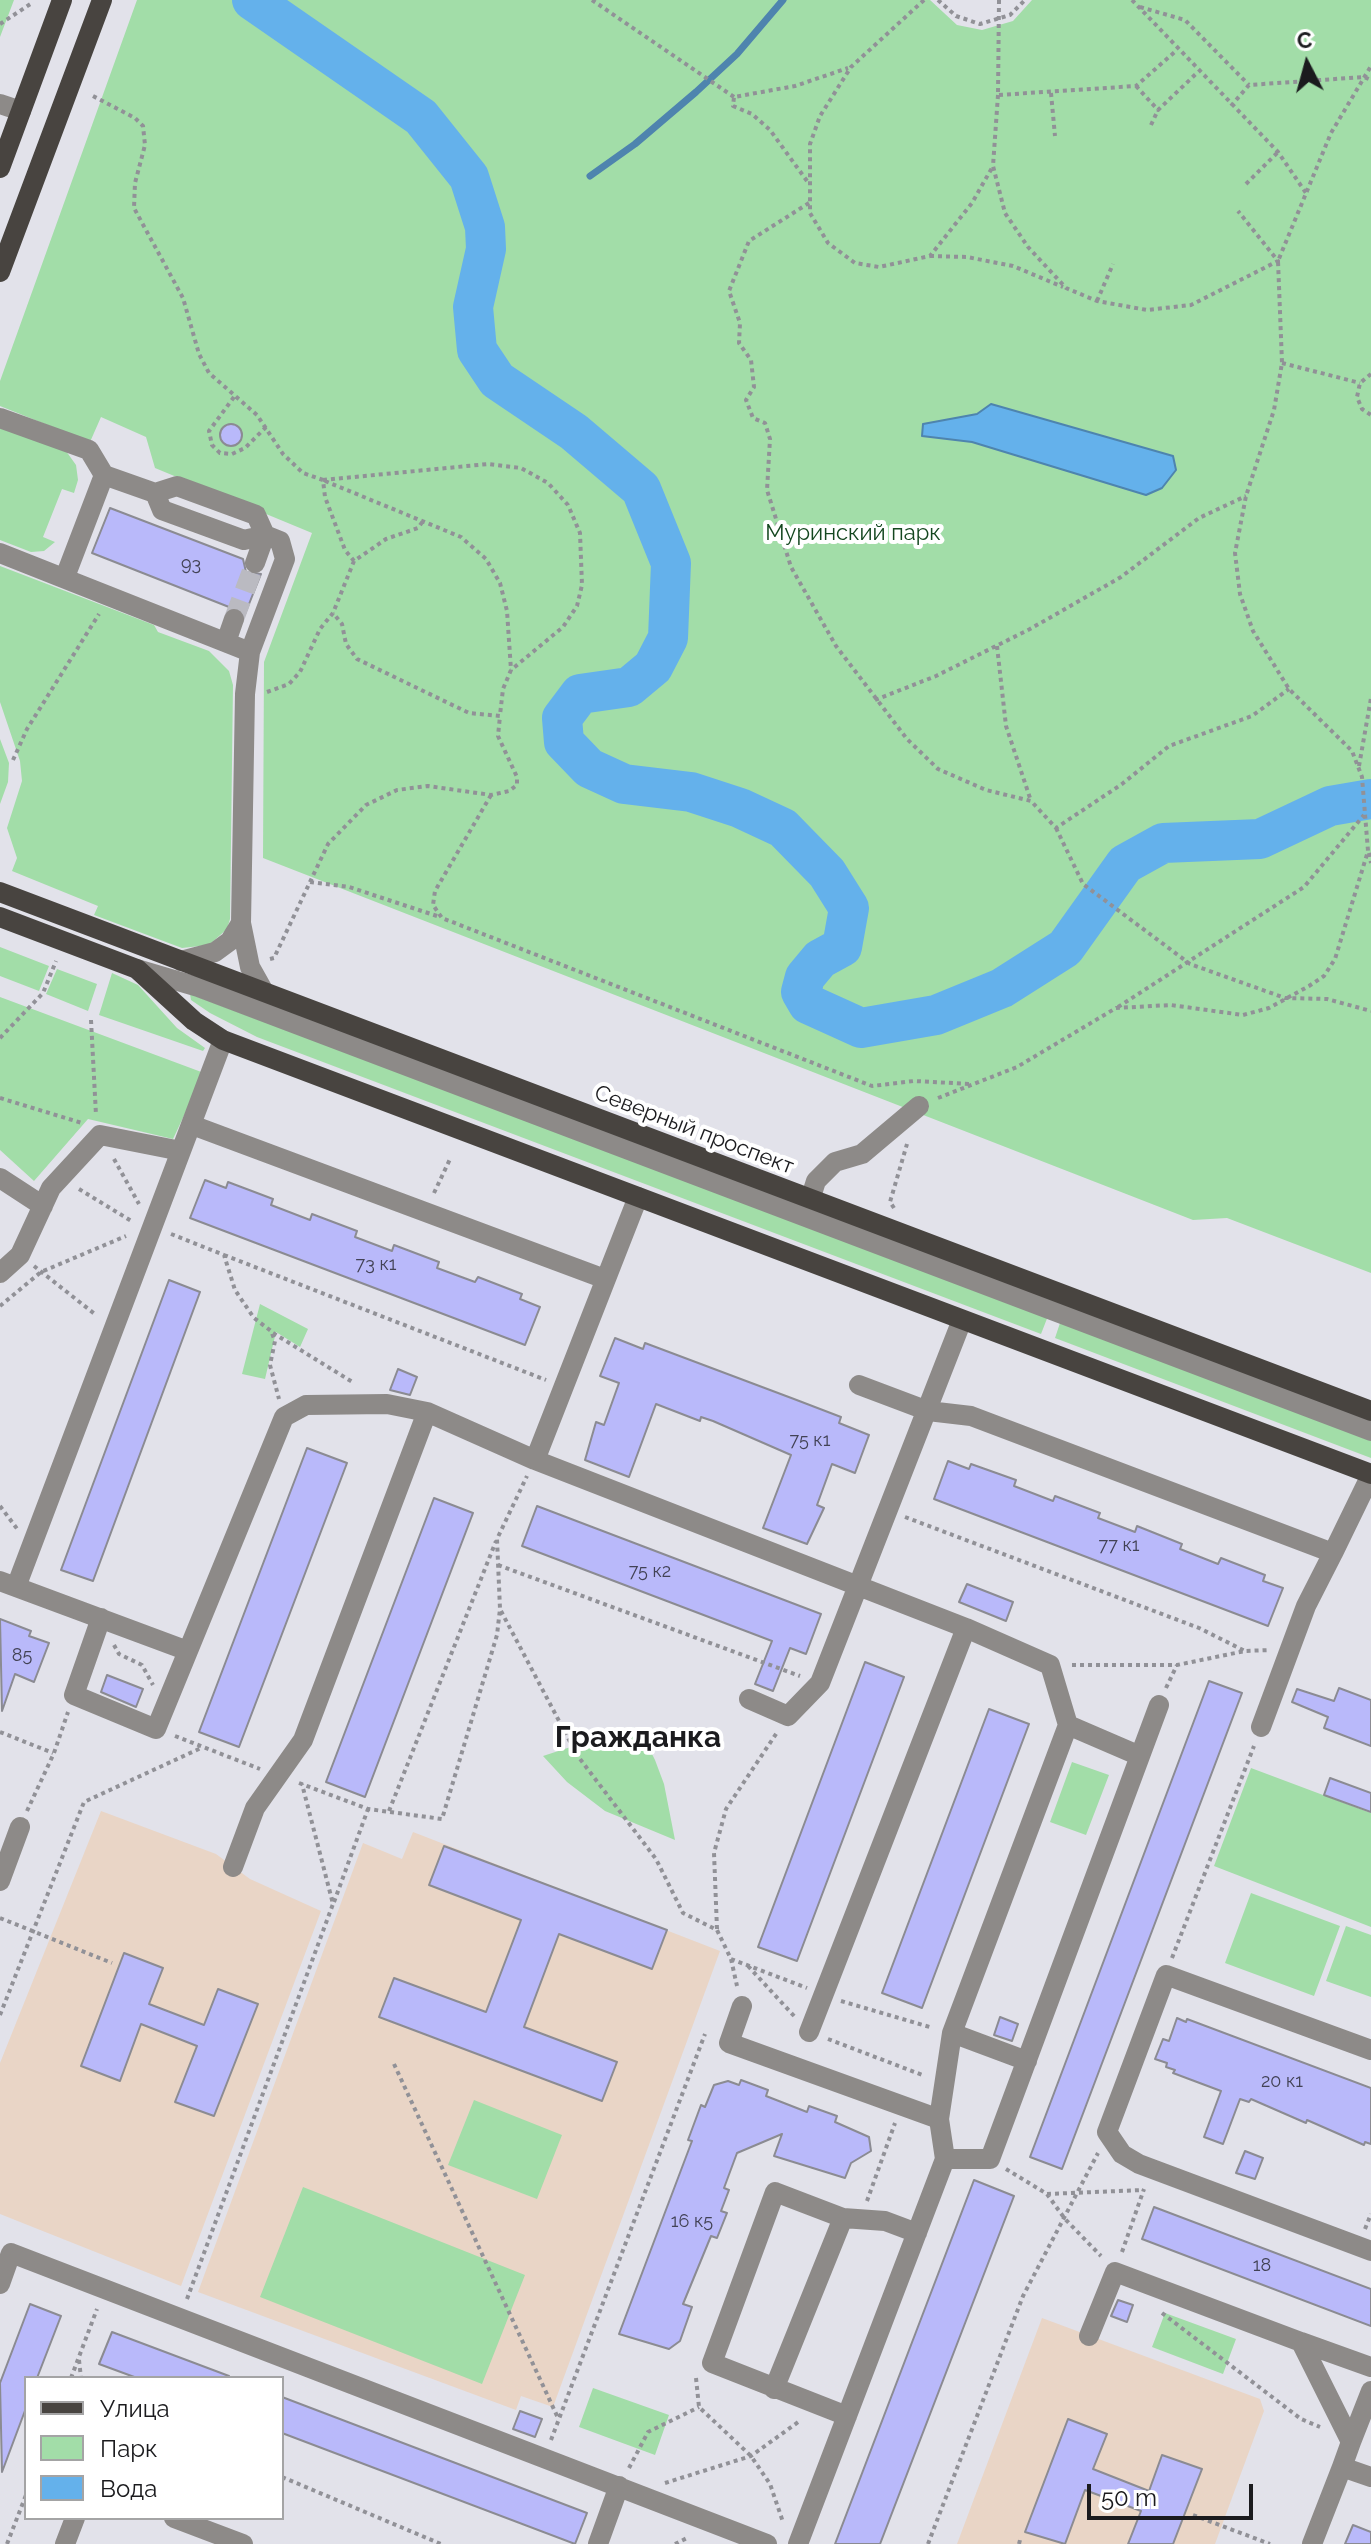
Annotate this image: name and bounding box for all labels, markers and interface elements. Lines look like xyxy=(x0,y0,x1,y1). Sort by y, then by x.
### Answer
north arrow xyxy=(1267,24,1347,104)
text: С xyxy=(1296,26,1313,54)
park label: Муринский парк xyxy=(765,520,941,546)
house number: 93 xyxy=(181,554,201,576)
street label: Северный проспект xyxy=(591,1080,797,1180)
house number: 73 к1 xyxy=(356,1254,396,1276)
house number: 75 к1 xyxy=(790,1430,830,1452)
house number: 77 к1 xyxy=(1099,1535,1139,1557)
house number: 75 к2 xyxy=(629,1561,671,1583)
house number: 85 xyxy=(12,1645,32,1667)
district label: Гражданка xyxy=(555,1720,721,1756)
house number: 20 к1 xyxy=(1261,2071,1303,2093)
house number: 16 к5 xyxy=(671,2211,713,2233)
house number: 18 xyxy=(1253,2255,1271,2277)
legend xyxy=(24,2376,284,2520)
text: Улица xyxy=(100,2394,170,2423)
text: Парк xyxy=(100,2434,158,2463)
scale bar xyxy=(1091,2468,1257,2518)
text: Вода xyxy=(100,2474,157,2503)
text: 50 m xyxy=(1101,2483,1157,2512)

